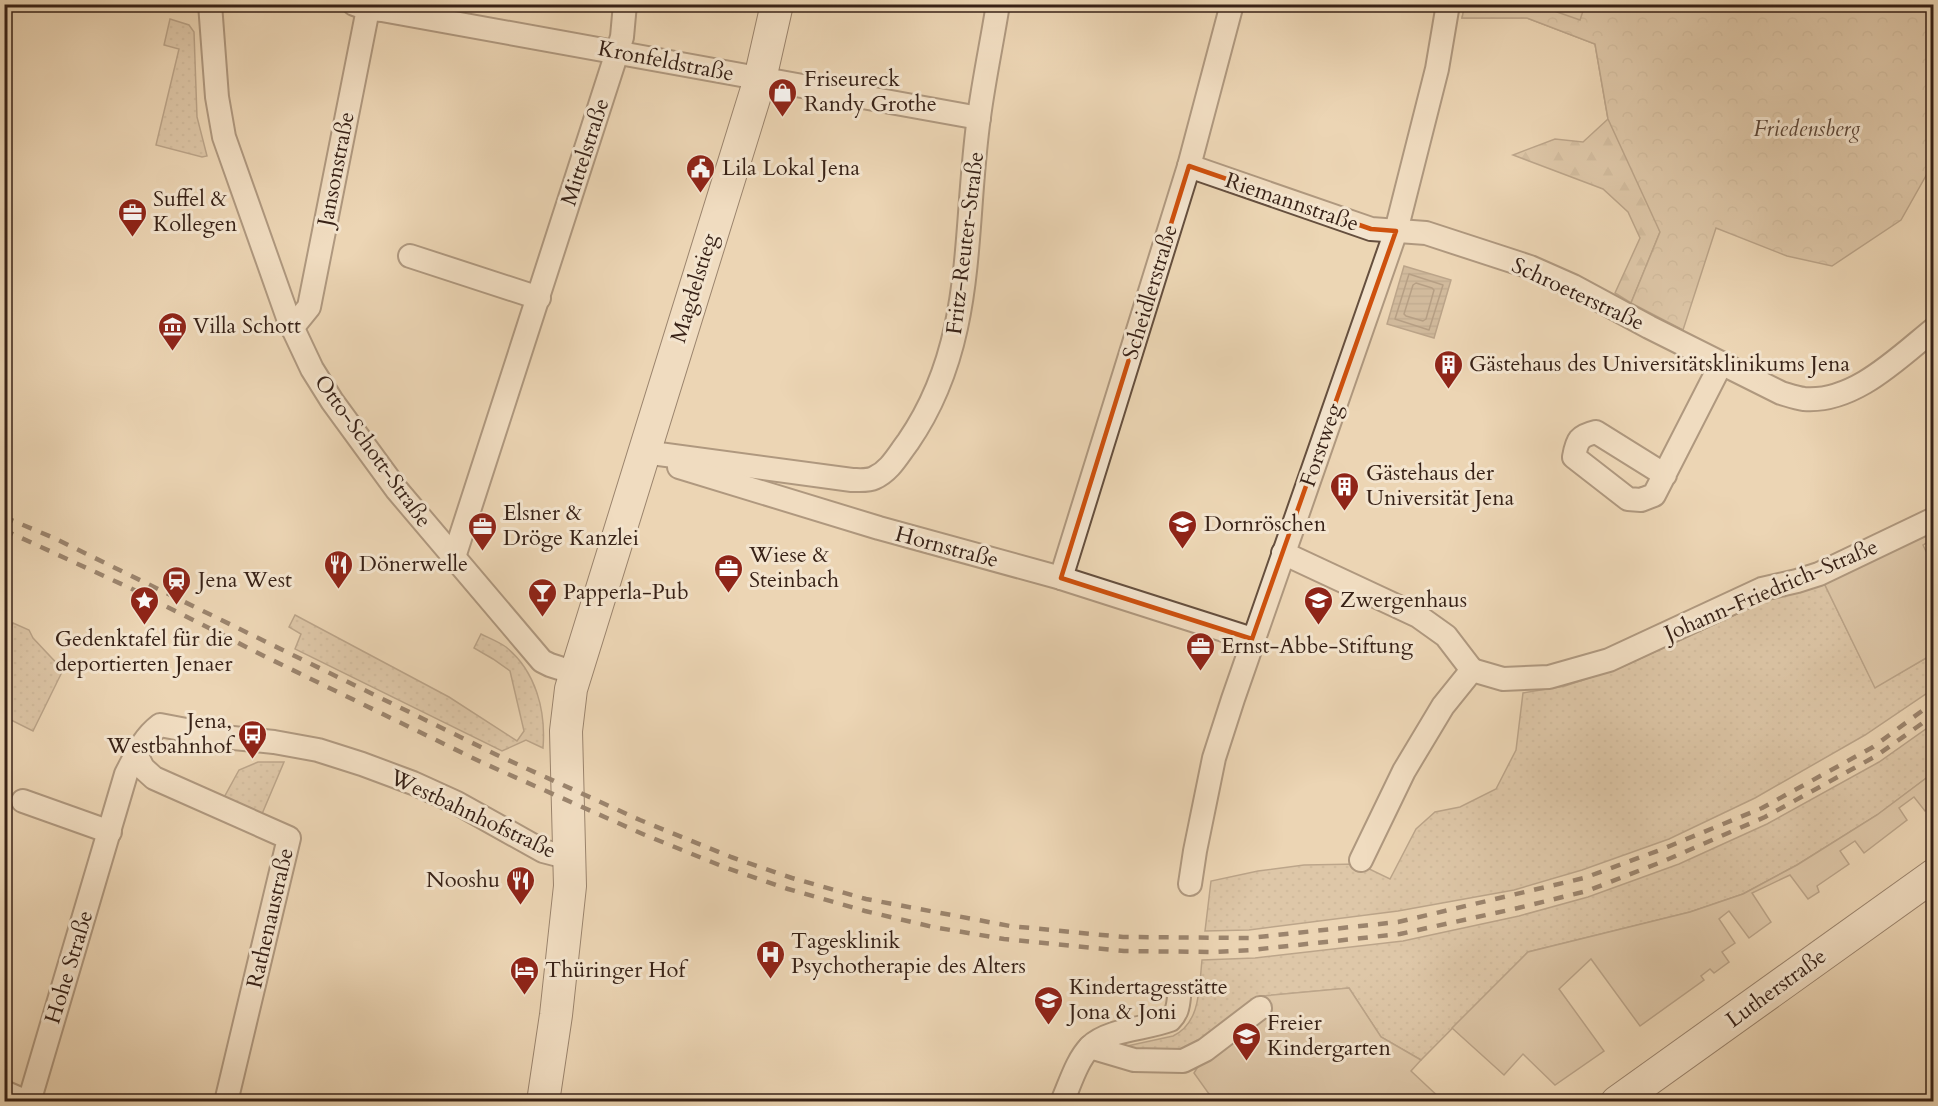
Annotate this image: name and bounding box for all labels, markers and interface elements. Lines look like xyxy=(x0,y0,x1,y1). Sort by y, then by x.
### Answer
street label: Kronfeldstraße xyxy=(596,33,736,89)
place label: Friseureck Randy Grothe xyxy=(804,64,937,119)
shop icon: Friseureck Randy Grothe xyxy=(767,76,799,118)
street label: Mittelstraße xyxy=(554,94,616,210)
street label: Jansonstraße xyxy=(310,109,362,232)
park label: Friedensberg xyxy=(1754,114,1861,144)
street label: Fritz-Reuter-Straße xyxy=(939,150,991,336)
public building icon: Lila Lokal Jena xyxy=(685,152,717,194)
place label: Lila Lokal Jena xyxy=(722,153,860,183)
street label: Riemannstraße xyxy=(1221,165,1363,239)
place label: Suffel & Kollegen xyxy=(153,184,238,239)
office icon: Suffel & Kollegen xyxy=(116,196,148,238)
street label: Scheidlerstraße xyxy=(1115,221,1185,363)
street label: Magdelstieg xyxy=(663,229,725,346)
street label: Schroeterstraße xyxy=(1507,250,1649,338)
museum icon: Villa Schott xyxy=(156,310,188,352)
place label: Villa Schott xyxy=(193,311,301,341)
building icon: Gästehaus des Universitätsklinikums Jena xyxy=(1432,348,1464,390)
place label: Gästehaus des Universitätsklinikums Jena xyxy=(1469,349,1850,379)
street label: Otto-Schott-Straße xyxy=(307,369,439,533)
street label: Forstweg xyxy=(1293,398,1350,491)
place label: Gästehaus der Universität Jena xyxy=(1366,458,1515,513)
building icon: Gästehaus der Universität Jena xyxy=(1329,470,1361,512)
place label: Elsner & Dröge Kanzlei xyxy=(503,498,639,553)
school or university icon: Dornröschen xyxy=(1167,508,1199,550)
place label: Dornröschen xyxy=(1204,509,1327,539)
office icon: Elsner & Dröge Kanzlei xyxy=(466,510,498,552)
street label: Hornstraße xyxy=(892,519,1002,575)
street label: Johann-Friedrich-Straße xyxy=(1657,531,1882,650)
place label: Wiese & Steinbach xyxy=(748,540,839,595)
restaurant icon: Dönerwelle xyxy=(322,548,354,590)
place label: Dönerwelle xyxy=(359,549,468,579)
office icon: Wiese & Steinbach xyxy=(712,552,744,594)
station icon: Jena West xyxy=(161,564,193,606)
place label: Jena West xyxy=(195,565,292,595)
bar icon: Papperla-Pub xyxy=(526,576,558,618)
place label: Papperla-Pub xyxy=(563,577,689,607)
place icon: Gedenktafel für die deportierten Jenaer xyxy=(128,584,160,626)
school or university icon: Zwergenhaus xyxy=(1303,584,1335,626)
place label: Zwergenhaus xyxy=(1340,585,1467,615)
place label: Gedenktafel für die deportierten Jenaer xyxy=(55,624,234,679)
office icon: Ernst-Abbe-Stiftung xyxy=(1184,630,1216,672)
place label: Ernst-Abbe-Stiftung xyxy=(1221,631,1414,661)
place label: Jena, Westbahnhof xyxy=(106,706,235,761)
bus stop icon: Jena, Westbahnhof xyxy=(237,718,269,760)
street label: Westbahnhofstraße xyxy=(384,762,561,866)
street label: Rathenaustraße xyxy=(239,845,301,991)
restaurant icon: Nooshu xyxy=(505,864,537,906)
place label: Nooshu xyxy=(426,865,500,895)
street label: Hohe Straße xyxy=(38,907,100,1027)
place label: Tagesklinik Psychotherapie des Alters xyxy=(791,926,1026,981)
hospital icon: Tagesklinik Psychotherapie des Alters xyxy=(754,938,786,980)
street label: Lutherstraße xyxy=(1720,941,1832,1035)
hotel icon: Thüringer Hof xyxy=(508,954,540,996)
place label: Thüringer Hof xyxy=(545,955,689,985)
place label: Kindertagesstätte Jona & Joni xyxy=(1066,972,1228,1027)
school or university icon: Kindertagesstätte Jona & Joni xyxy=(1032,984,1064,1026)
place label: Freier Kindergarten xyxy=(1267,1008,1392,1063)
school or university icon: Freier Kindergarten xyxy=(1230,1020,1262,1062)

